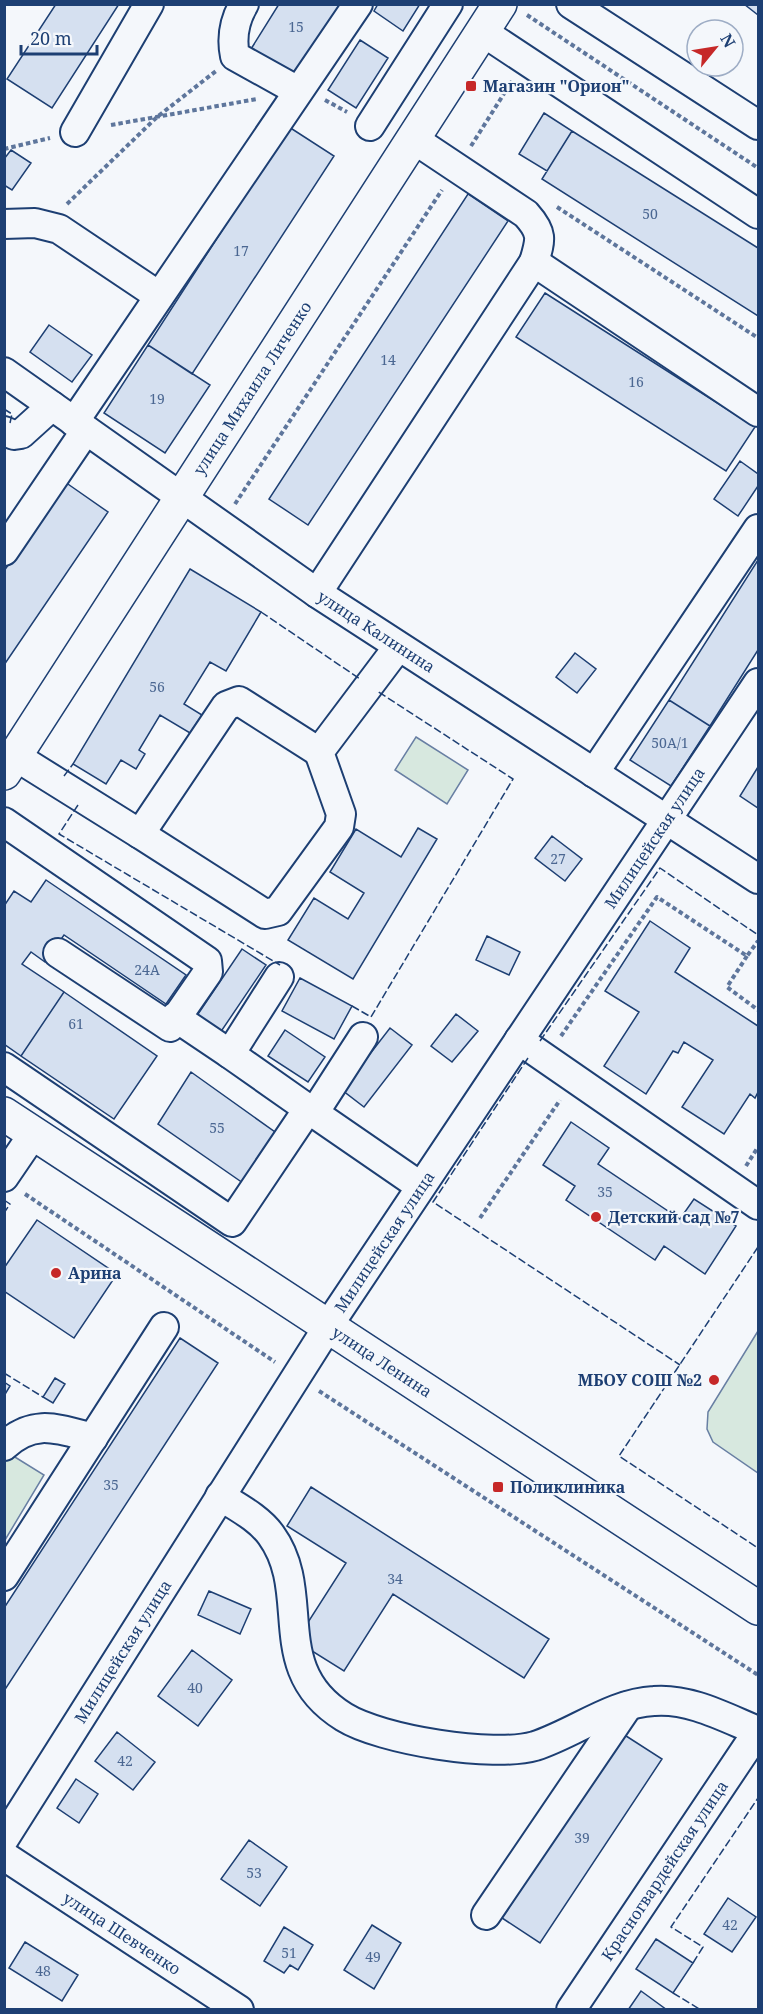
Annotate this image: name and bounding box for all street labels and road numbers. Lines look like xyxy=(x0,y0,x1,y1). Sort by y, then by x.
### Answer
street label: улица Михаила Личенко xyxy=(188,297,316,479)
street label: улица Калинина xyxy=(313,585,439,678)
street label: Милицейская улица xyxy=(599,763,710,913)
street label: Милицейская улица xyxy=(329,1167,440,1317)
street label: улица Ленина xyxy=(328,1321,436,1403)
street label: Милицейская улица xyxy=(69,1575,176,1727)
street label: Красногвардейская улица xyxy=(596,1776,733,1965)
street label: улица Шевченко xyxy=(59,1887,185,1980)

